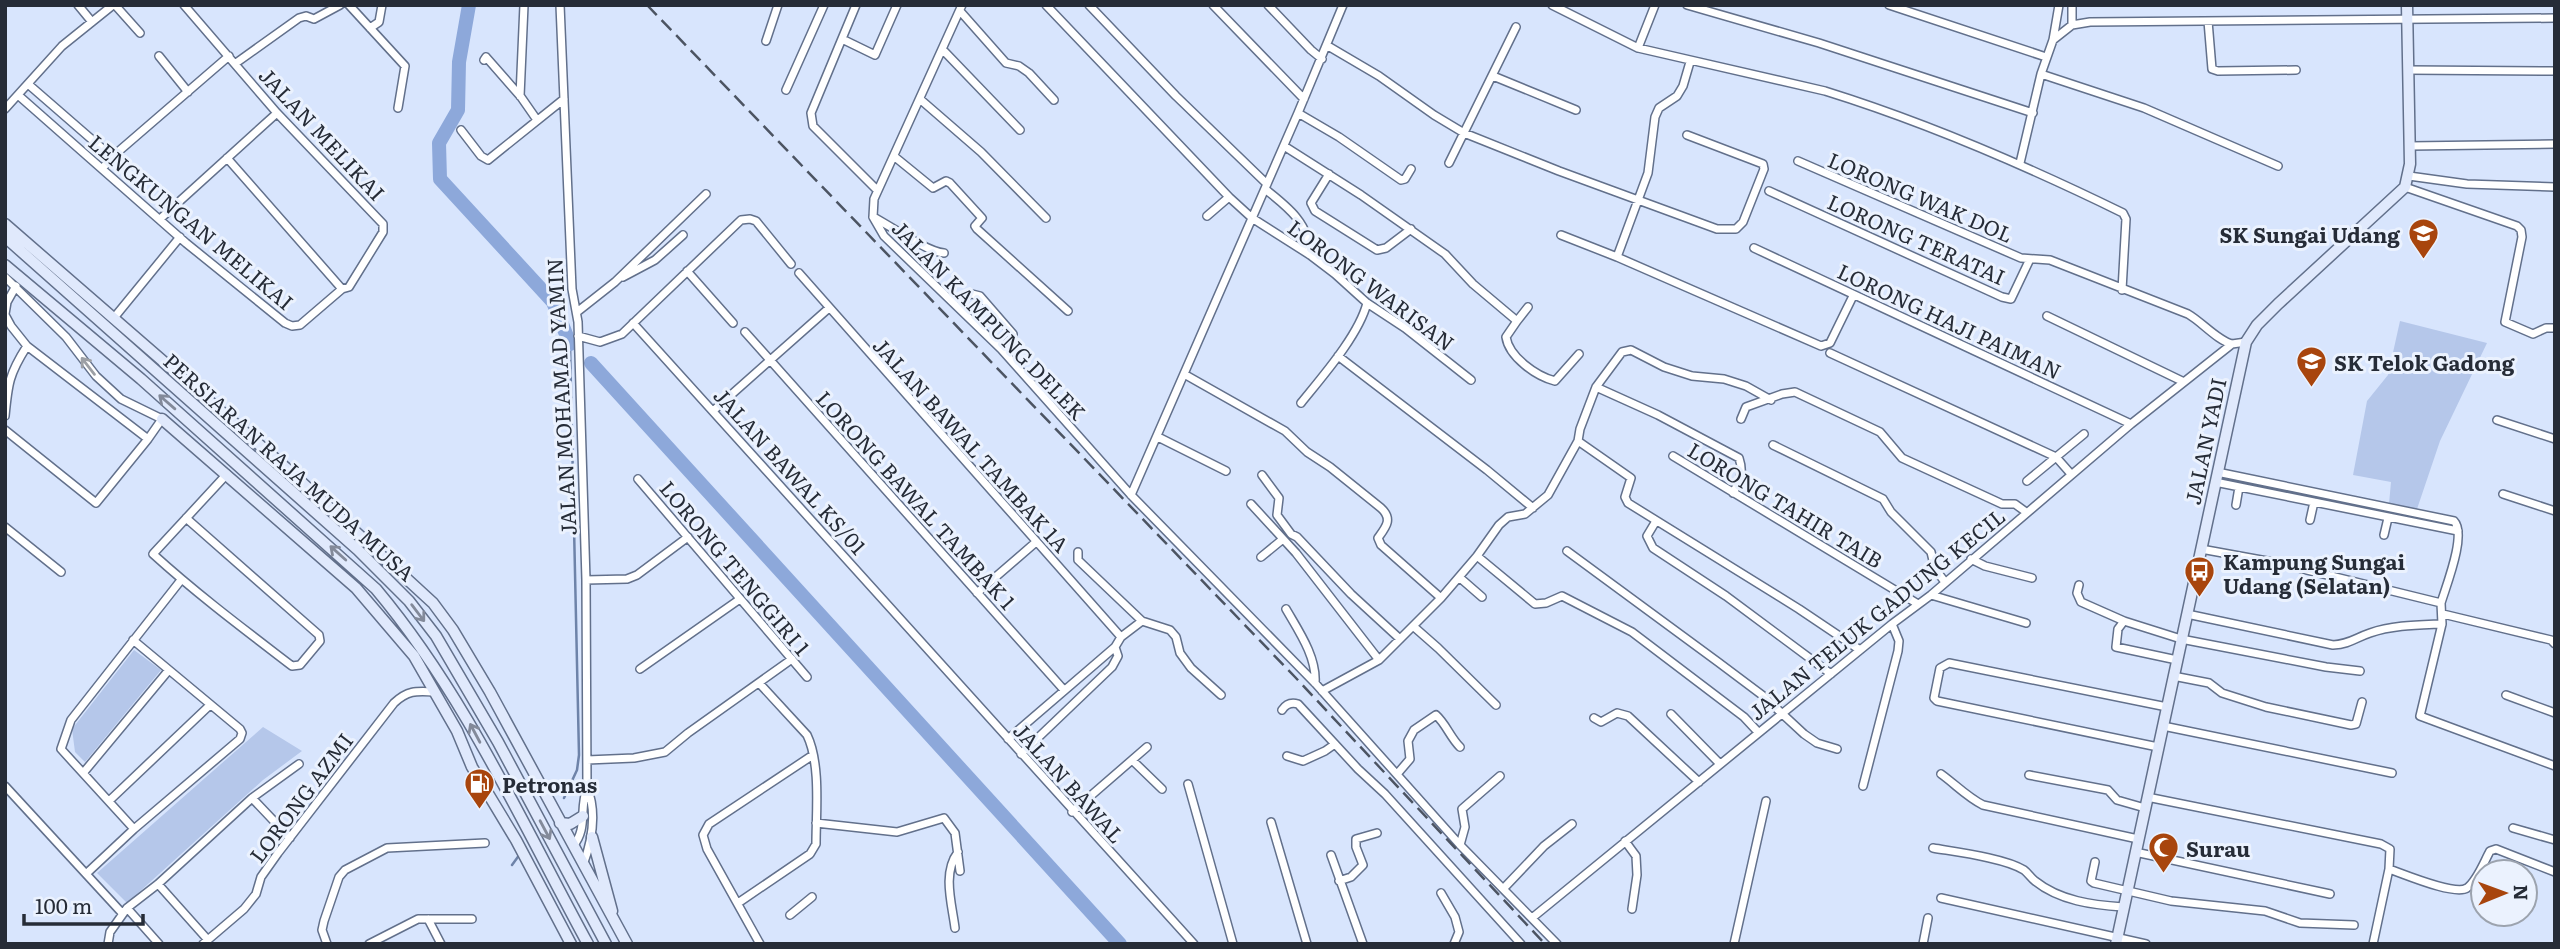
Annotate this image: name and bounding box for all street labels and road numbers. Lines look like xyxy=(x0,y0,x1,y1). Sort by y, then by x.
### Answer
street label: JALAN MELIKAI xyxy=(253,59,393,207)
street label: LENGKUNGAN MELIKAI xyxy=(83,126,301,316)
street label: LORONG WAK DOL xyxy=(1824,143,2018,249)
street label: LORONG TERATAI xyxy=(1823,185,2011,291)
street label: LORONG WARISAN xyxy=(1282,211,1462,357)
street label: JALAN KAMPUNG DELEK xyxy=(886,212,1094,426)
street label: LORONG HAJI PAIMAN xyxy=(1833,254,2067,386)
street label: JALAN MOHAMAD YAMIN xyxy=(537,257,583,537)
street label: JALAN BAWAL TAMBAK 1A xyxy=(867,330,1078,559)
street label: PERSIARAN RAJA MUDA MUSA xyxy=(158,345,423,588)
street label: JALAN YADI xyxy=(2175,375,2233,507)
street label: JALAN BAWAL KS/01 xyxy=(708,380,875,561)
street label: LORONG BAWAL TAMBAK 1 xyxy=(810,383,1024,616)
street label: LORONG TAHIR TAIB xyxy=(1683,433,1889,575)
street label: LORONG TENGGIRI 1 xyxy=(654,473,819,661)
street label: JALAN TELUK GADUNG KECIL xyxy=(1741,500,2011,726)
street label: JALAN BAWAL xyxy=(1007,715,1133,849)
street label: LORONG AZMI xyxy=(241,726,359,868)

